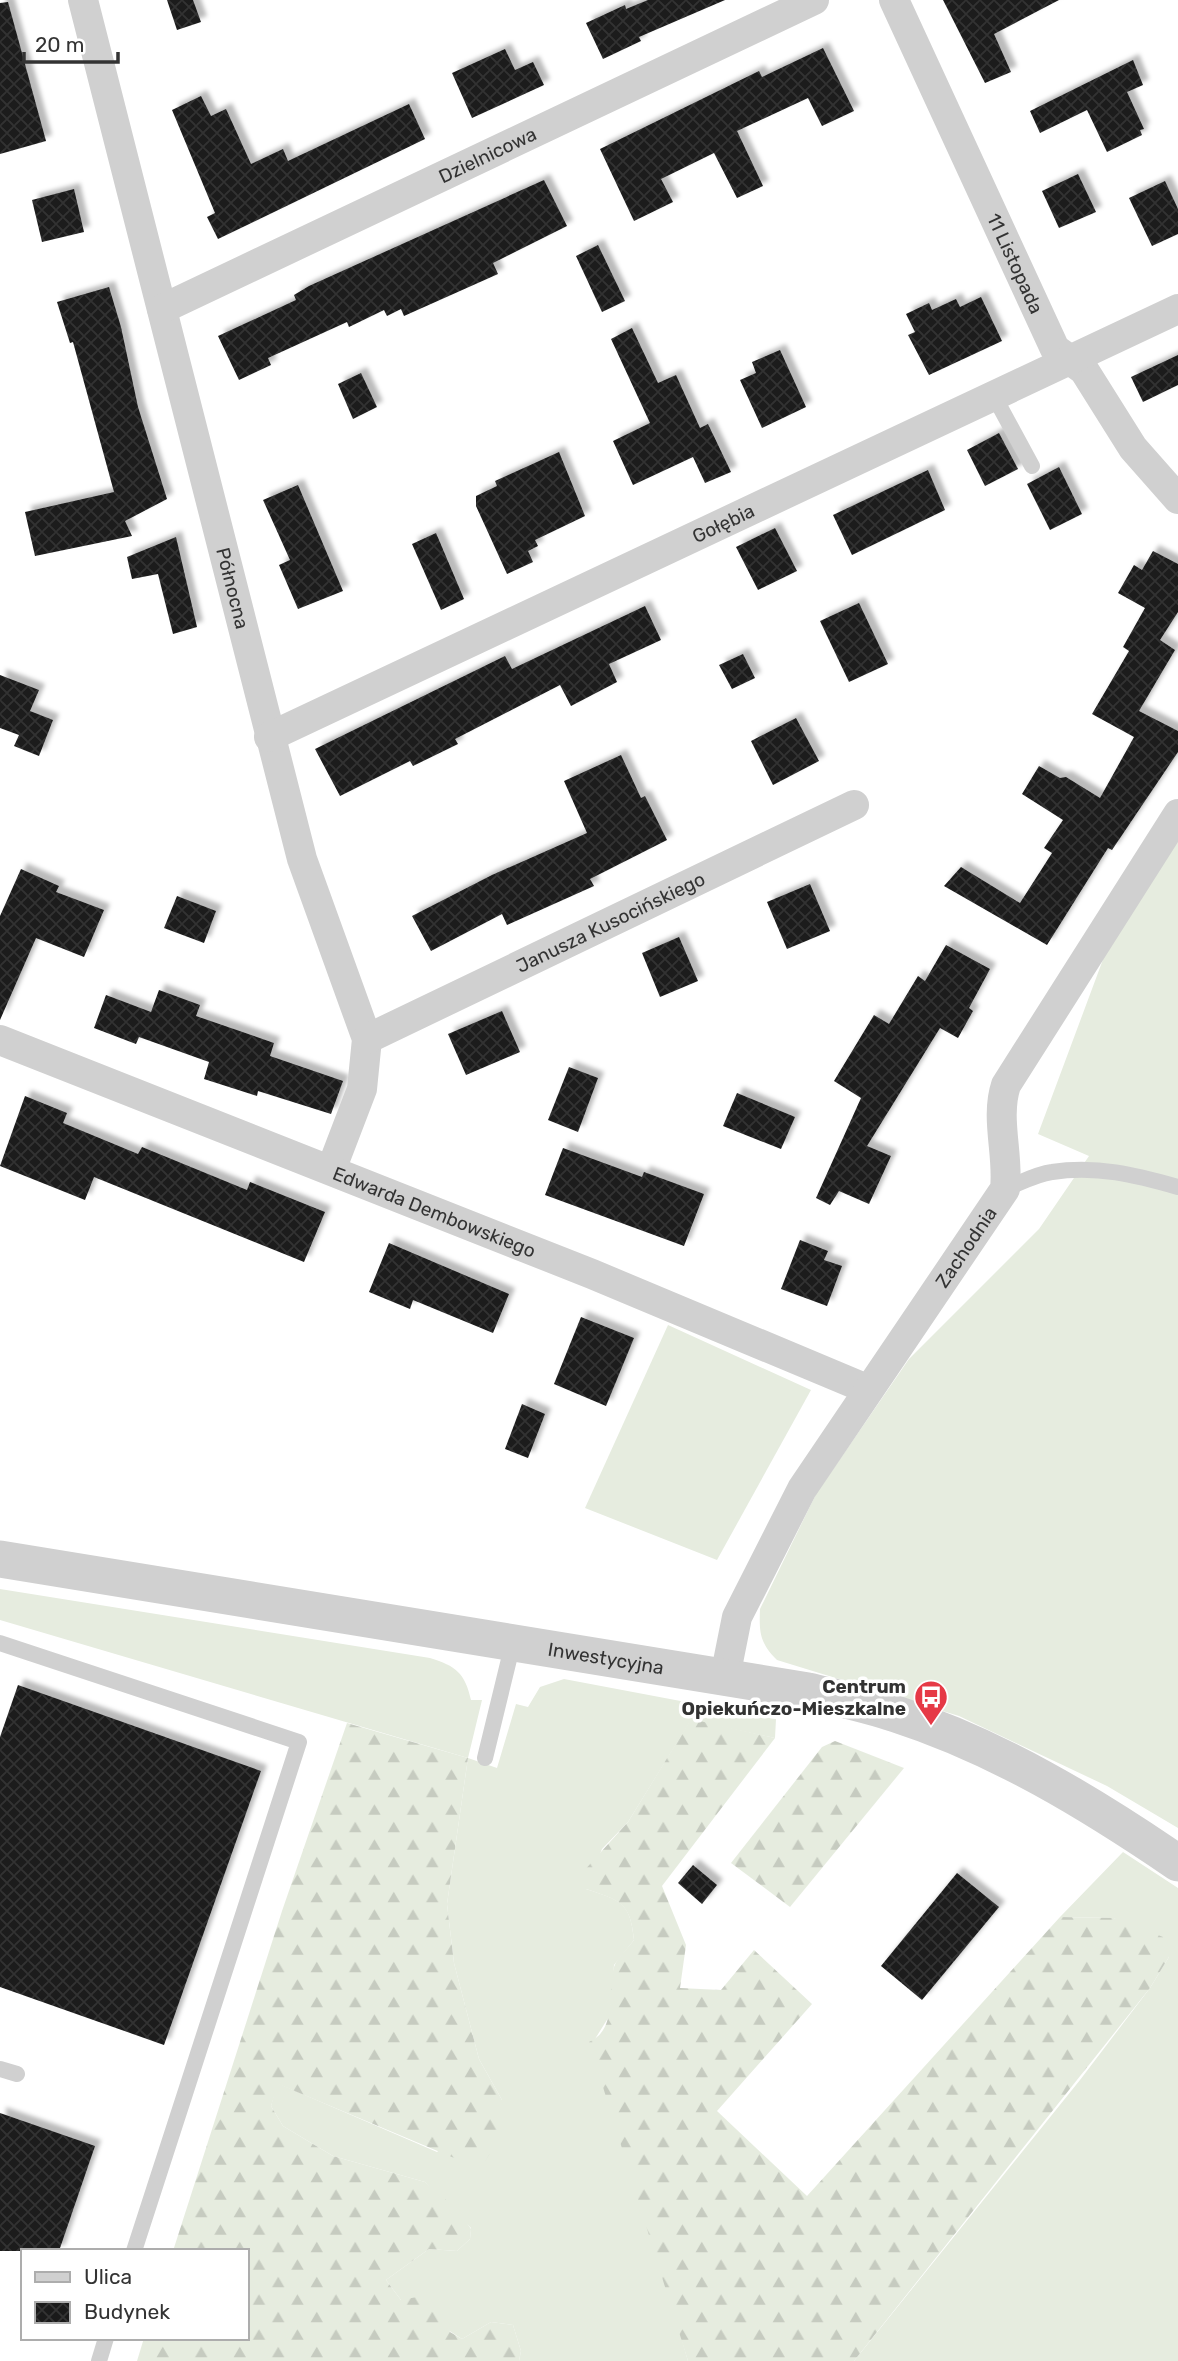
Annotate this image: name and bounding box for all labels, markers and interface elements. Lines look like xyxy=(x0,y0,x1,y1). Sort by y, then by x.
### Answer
scale bar xyxy=(24,21,119,65)
text: 20 m xyxy=(35,32,84,57)
street label: Dzielnicowa xyxy=(435,122,540,188)
street label: 11 Listopada xyxy=(982,210,1049,317)
street label: Gołębia xyxy=(688,499,758,548)
street label: Północna xyxy=(212,545,254,631)
street label: Janusza Kusocińskiego xyxy=(512,867,708,977)
street label: Edwarda Dembowskiego xyxy=(329,1161,539,1262)
street label: Zachodnia xyxy=(930,1202,1001,1292)
street label: Inwestycyjna xyxy=(546,1637,666,1679)
place label: Centrum Opiekuńczo-Mieszkalne xyxy=(682,1675,906,1720)
bus stop icon: Centrum Opiekuńczo-Mieszkalne xyxy=(912,1678,950,1727)
legend xyxy=(21,2249,248,2340)
text: Ulica xyxy=(84,2264,132,2289)
text: Budynek xyxy=(84,2299,170,2324)

